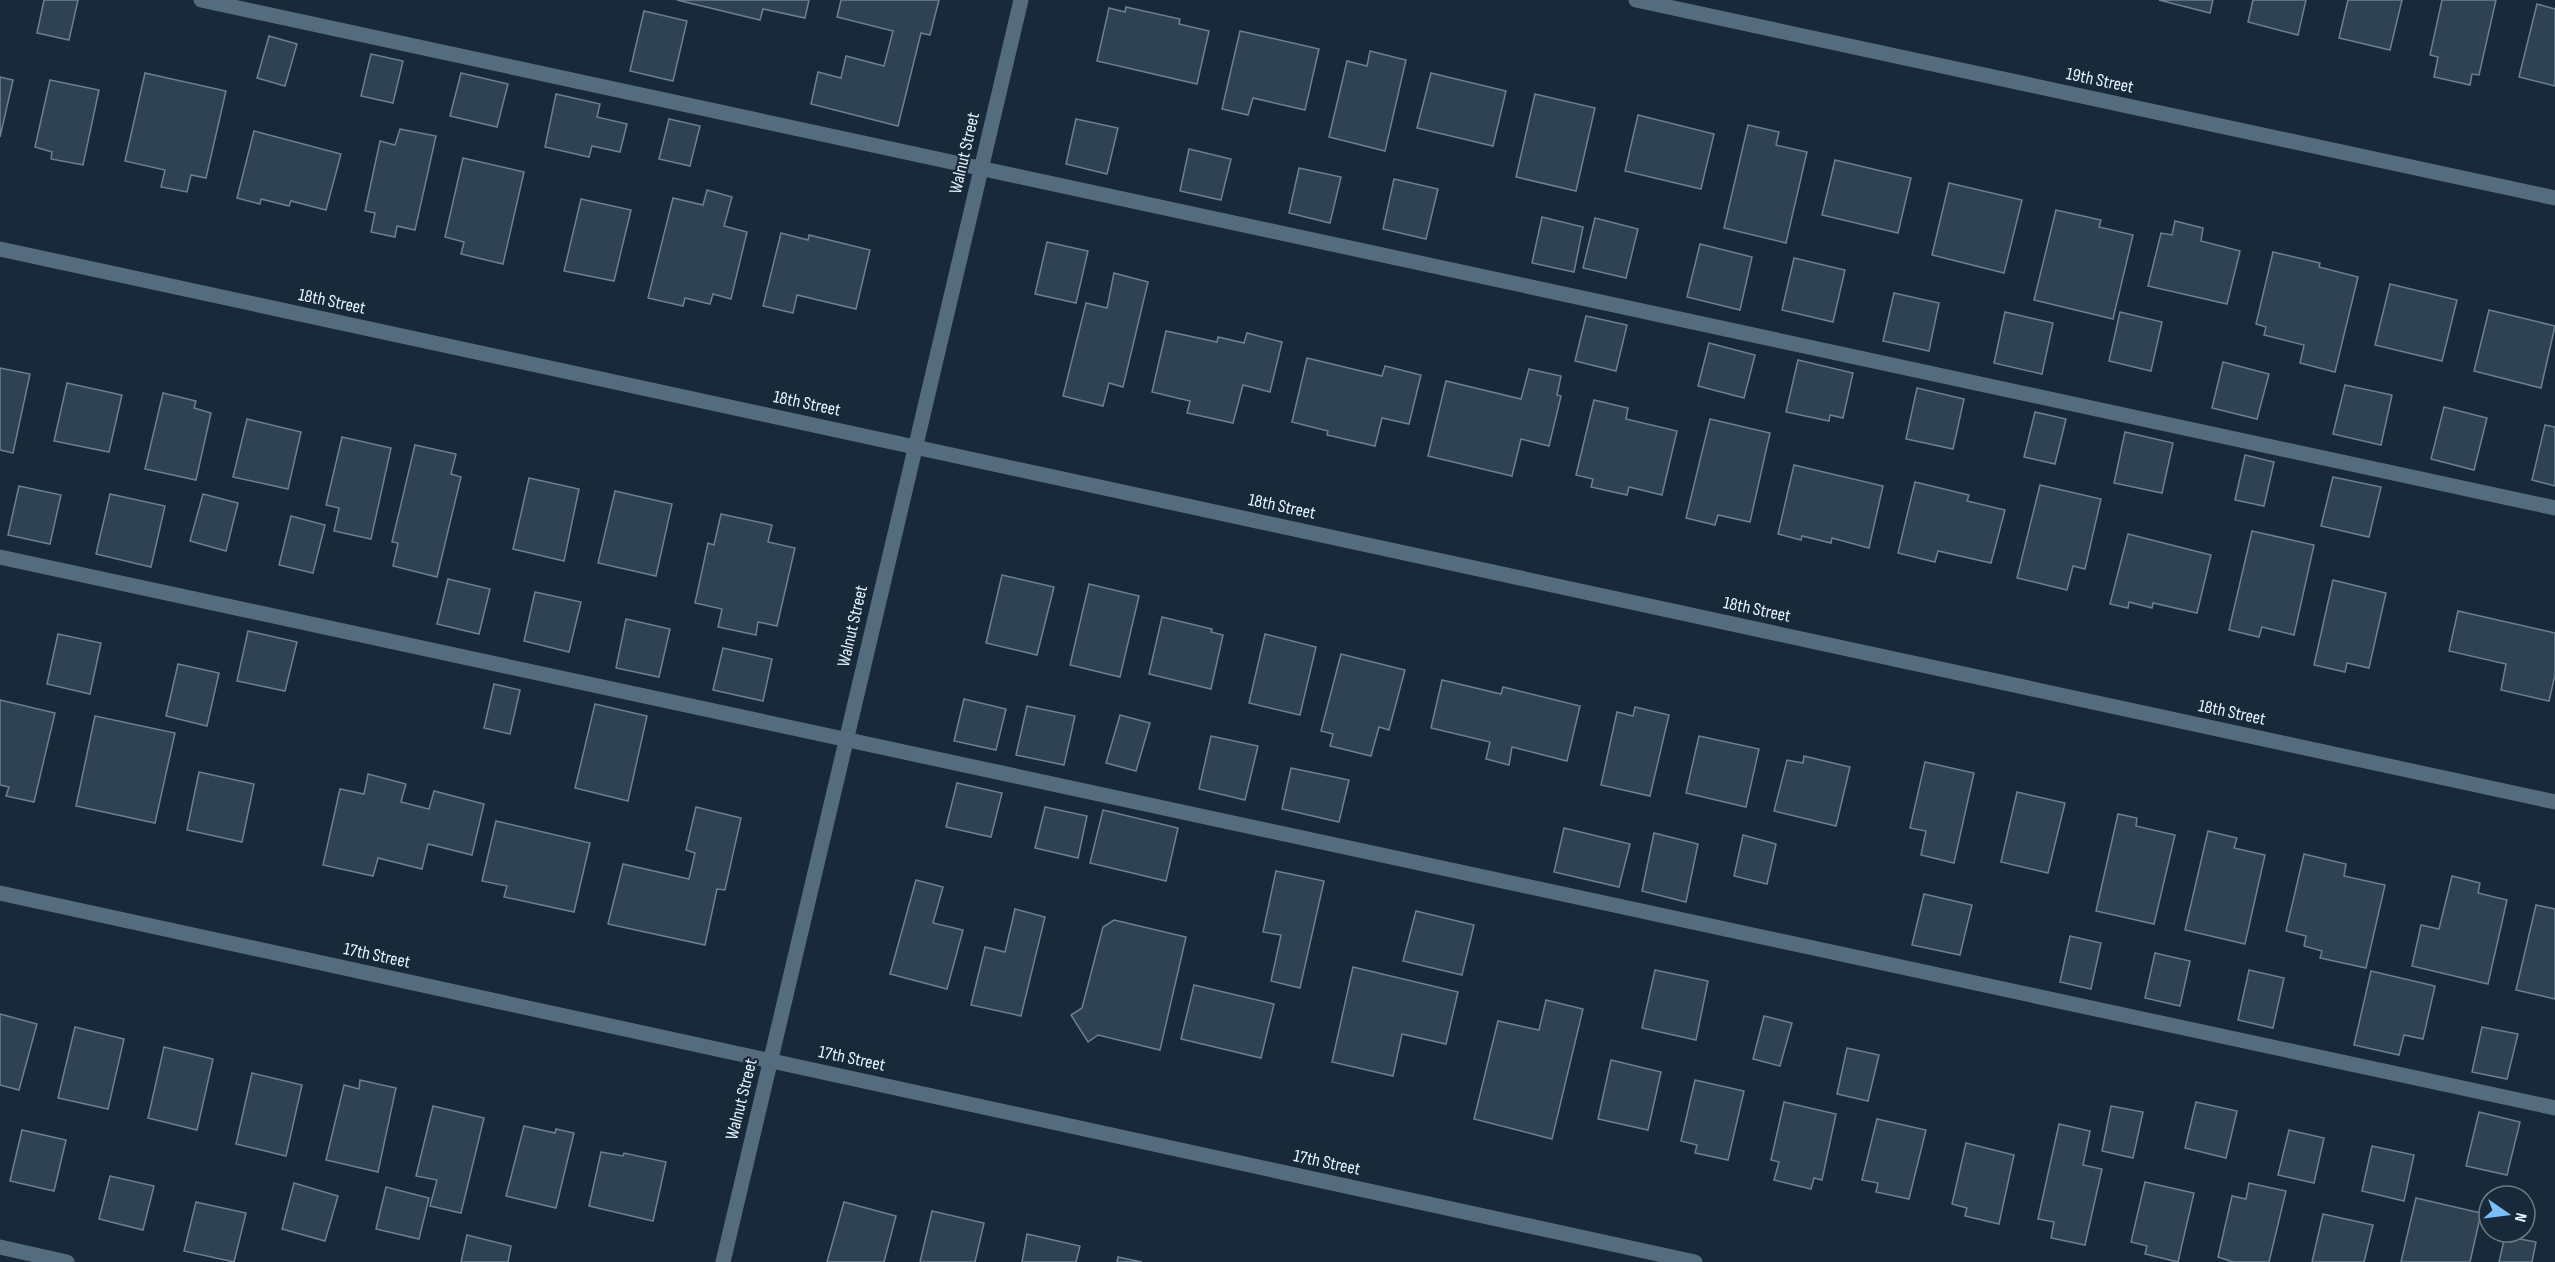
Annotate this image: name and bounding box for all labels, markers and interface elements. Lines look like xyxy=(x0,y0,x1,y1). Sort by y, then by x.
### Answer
street label: 19th Street xyxy=(2064,63,2136,98)
street label: Walnut Street xyxy=(945,110,984,196)
street label: 18th Street xyxy=(296,284,368,319)
street label: 18th Street xyxy=(771,386,843,421)
street label: 18th Street xyxy=(1246,489,1318,524)
street label: Walnut Street xyxy=(833,583,872,669)
street label: 18th Street xyxy=(1721,592,1793,627)
street label: 18th Street xyxy=(2196,695,2268,730)
street label: 17th Street xyxy=(342,938,413,973)
street label: 17th Street xyxy=(817,1041,888,1076)
street label: Walnut Street xyxy=(721,1056,762,1142)
street label: 17th Street xyxy=(1292,1145,1363,1180)
north arrow xyxy=(2477,1184,2537,1244)
text: N xyxy=(2510,1211,2530,1224)

